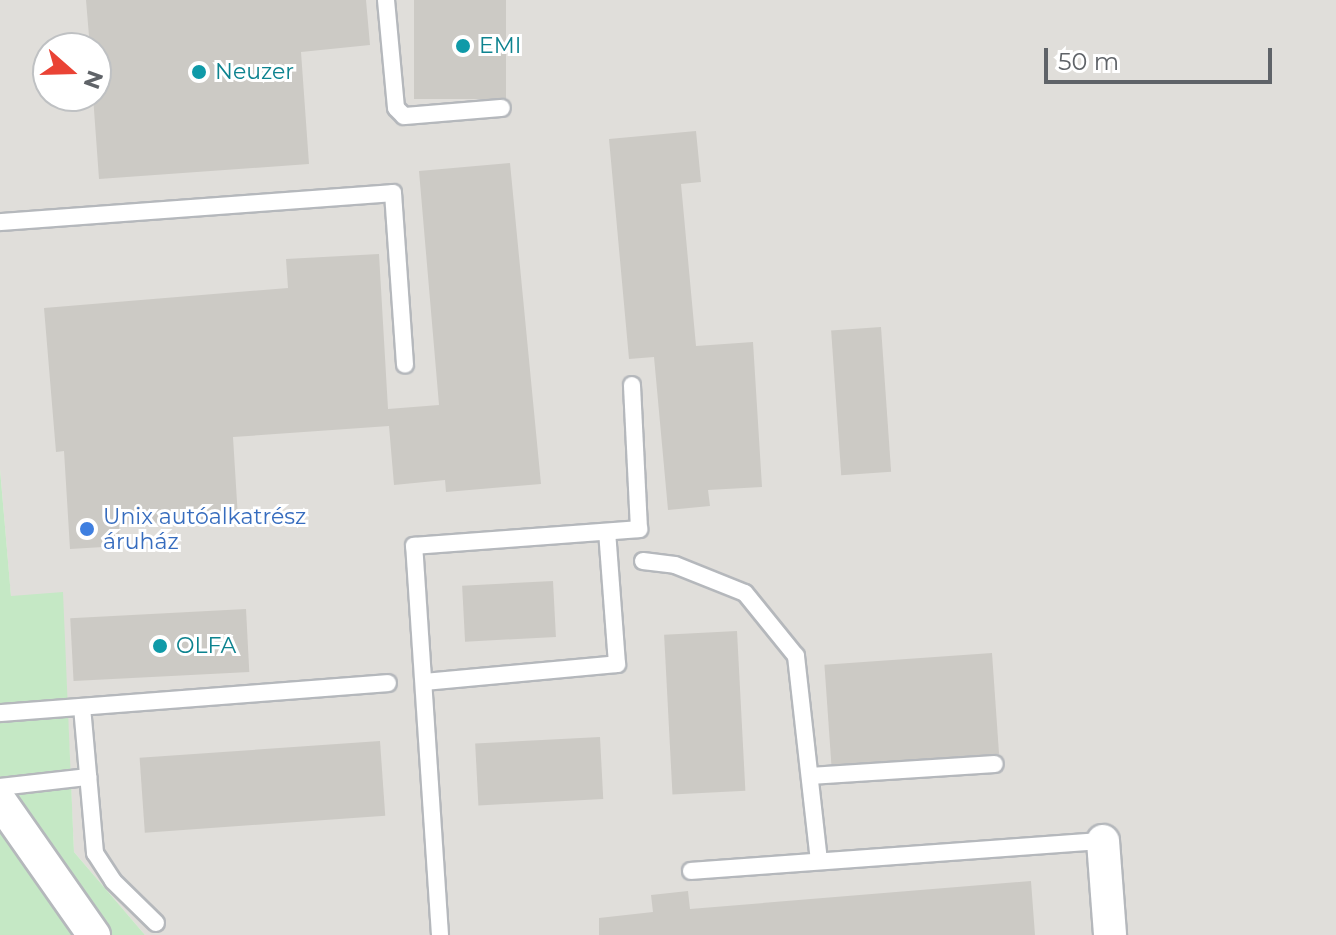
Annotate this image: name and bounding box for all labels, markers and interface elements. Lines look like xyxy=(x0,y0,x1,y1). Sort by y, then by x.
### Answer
north arrow xyxy=(32,32,112,112)
scale bar xyxy=(1048,32,1276,82)
place label: EMI xyxy=(479,33,521,59)
marker: EMI xyxy=(454,37,472,55)
text: 50 m xyxy=(1058,47,1119,76)
place label: Neuzer xyxy=(215,59,294,85)
marker: Neuzer xyxy=(190,63,208,81)
text: N xyxy=(77,67,109,93)
place label: Unix autóalkatrész áruház xyxy=(103,503,306,554)
marker: Unix autóalkatrész áruház xyxy=(78,520,96,538)
place label: OLFA xyxy=(176,633,236,659)
marker: OLFA xyxy=(151,637,169,655)

